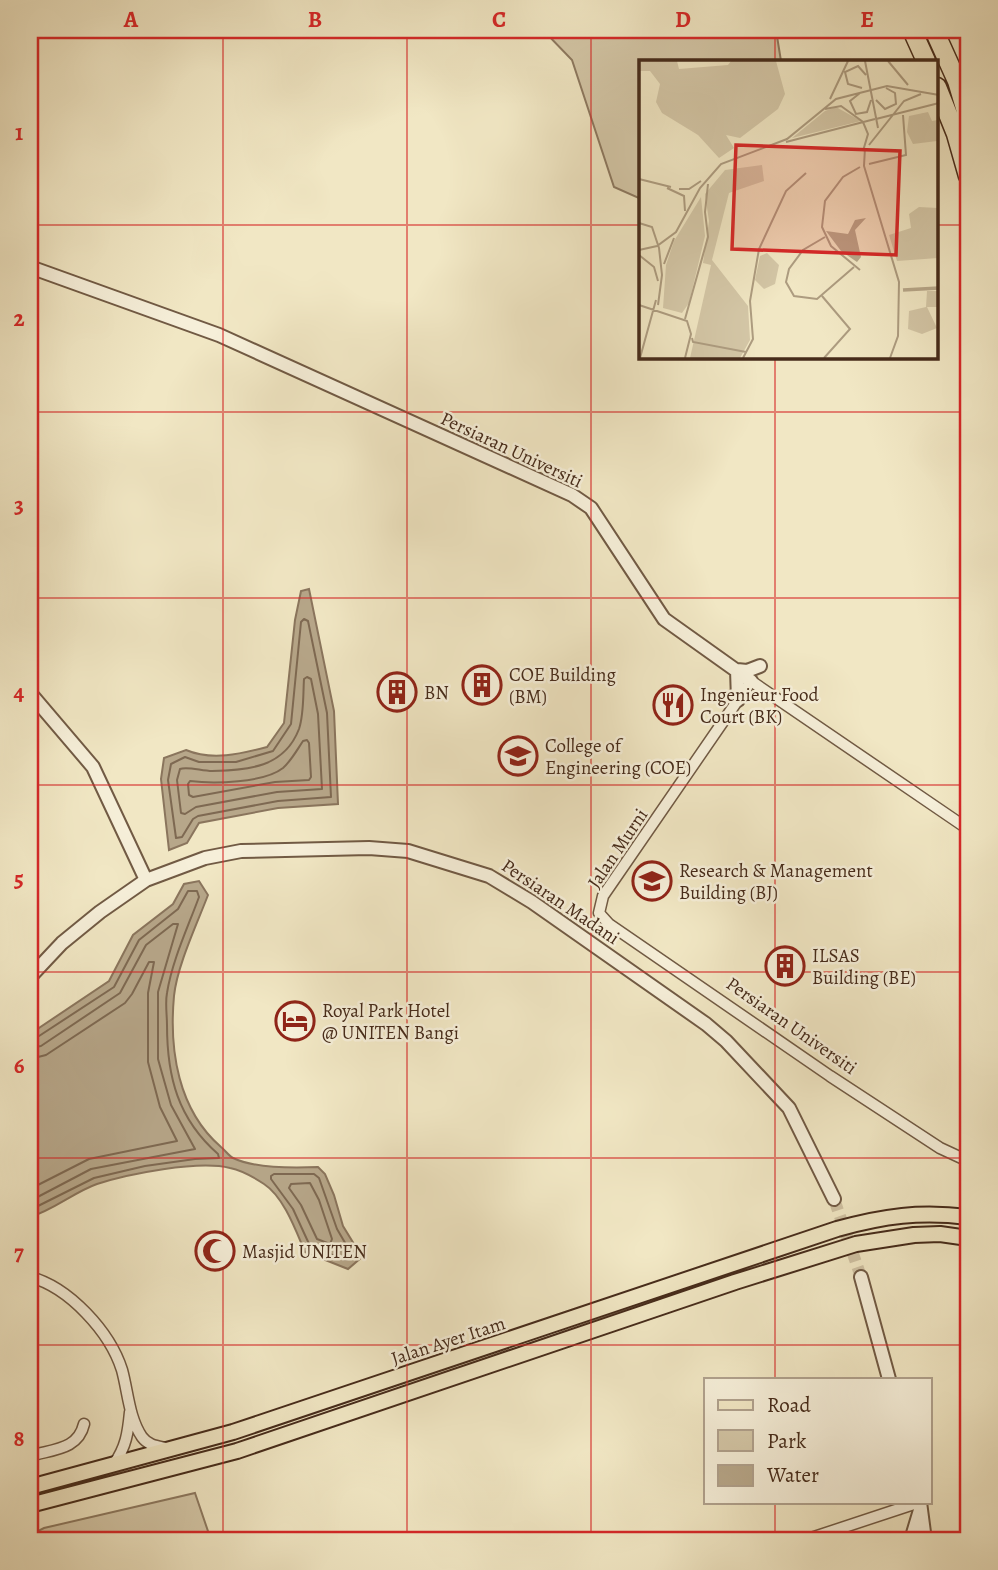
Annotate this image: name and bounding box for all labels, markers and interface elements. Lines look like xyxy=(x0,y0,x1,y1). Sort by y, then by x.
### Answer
text: A xyxy=(123,4,139,35)
text: B xyxy=(308,4,322,35)
text: C xyxy=(492,4,506,35)
text: D xyxy=(675,4,691,35)
text: E xyxy=(860,4,874,35)
inset map xyxy=(639,60,939,359)
text: 1 xyxy=(15,117,23,148)
text: 2 xyxy=(13,303,25,334)
street label: Persiaran Universiti xyxy=(436,406,587,494)
text: 3 xyxy=(14,490,24,521)
place label: COE Building (BM) xyxy=(509,662,616,710)
building icon: COE Building (BM) xyxy=(461,664,503,706)
building icon: BN xyxy=(376,671,418,713)
text: 4 xyxy=(14,677,25,708)
place label: BN xyxy=(424,680,449,706)
place label: Ingenieur Food Court (BK) xyxy=(700,682,820,730)
restaurant icon: Ingenieur Food Court (BK) xyxy=(652,684,694,726)
place label: College of Engineering (COE) xyxy=(545,733,691,781)
school or university icon: College of Engineering (COE) xyxy=(497,735,539,777)
street label: Jalan Murni xyxy=(582,803,654,894)
street label: Persiaran Madani xyxy=(496,853,624,951)
place label: Research & Management Building (BJ) xyxy=(679,858,873,906)
school or university icon: Research & Management Building (BJ) xyxy=(631,860,673,902)
text: 5 xyxy=(14,863,24,894)
place label: ILSAS Building (BE) xyxy=(812,943,916,991)
building icon: ILSAS Building (BE) xyxy=(764,945,806,987)
street label: Persiaran Universiti xyxy=(721,971,862,1081)
place label: Royal Park Hotel @ UNITEN Bangi xyxy=(322,998,459,1046)
hotel icon: Royal Park Hotel @ UNITEN Bangi xyxy=(274,1000,316,1042)
text: 6 xyxy=(14,1050,25,1081)
mosque icon: Masjid UNITEN xyxy=(194,1230,236,1272)
text: 7 xyxy=(14,1237,24,1268)
place label: Masjid UNITEN xyxy=(242,1239,367,1265)
street label: Jalan Ayer Itam xyxy=(388,1310,509,1372)
legend xyxy=(704,1378,932,1504)
text: Road xyxy=(767,1391,811,1419)
text: 8 xyxy=(13,1423,25,1454)
text: Park xyxy=(767,1427,807,1455)
text: Water xyxy=(766,1461,819,1489)

